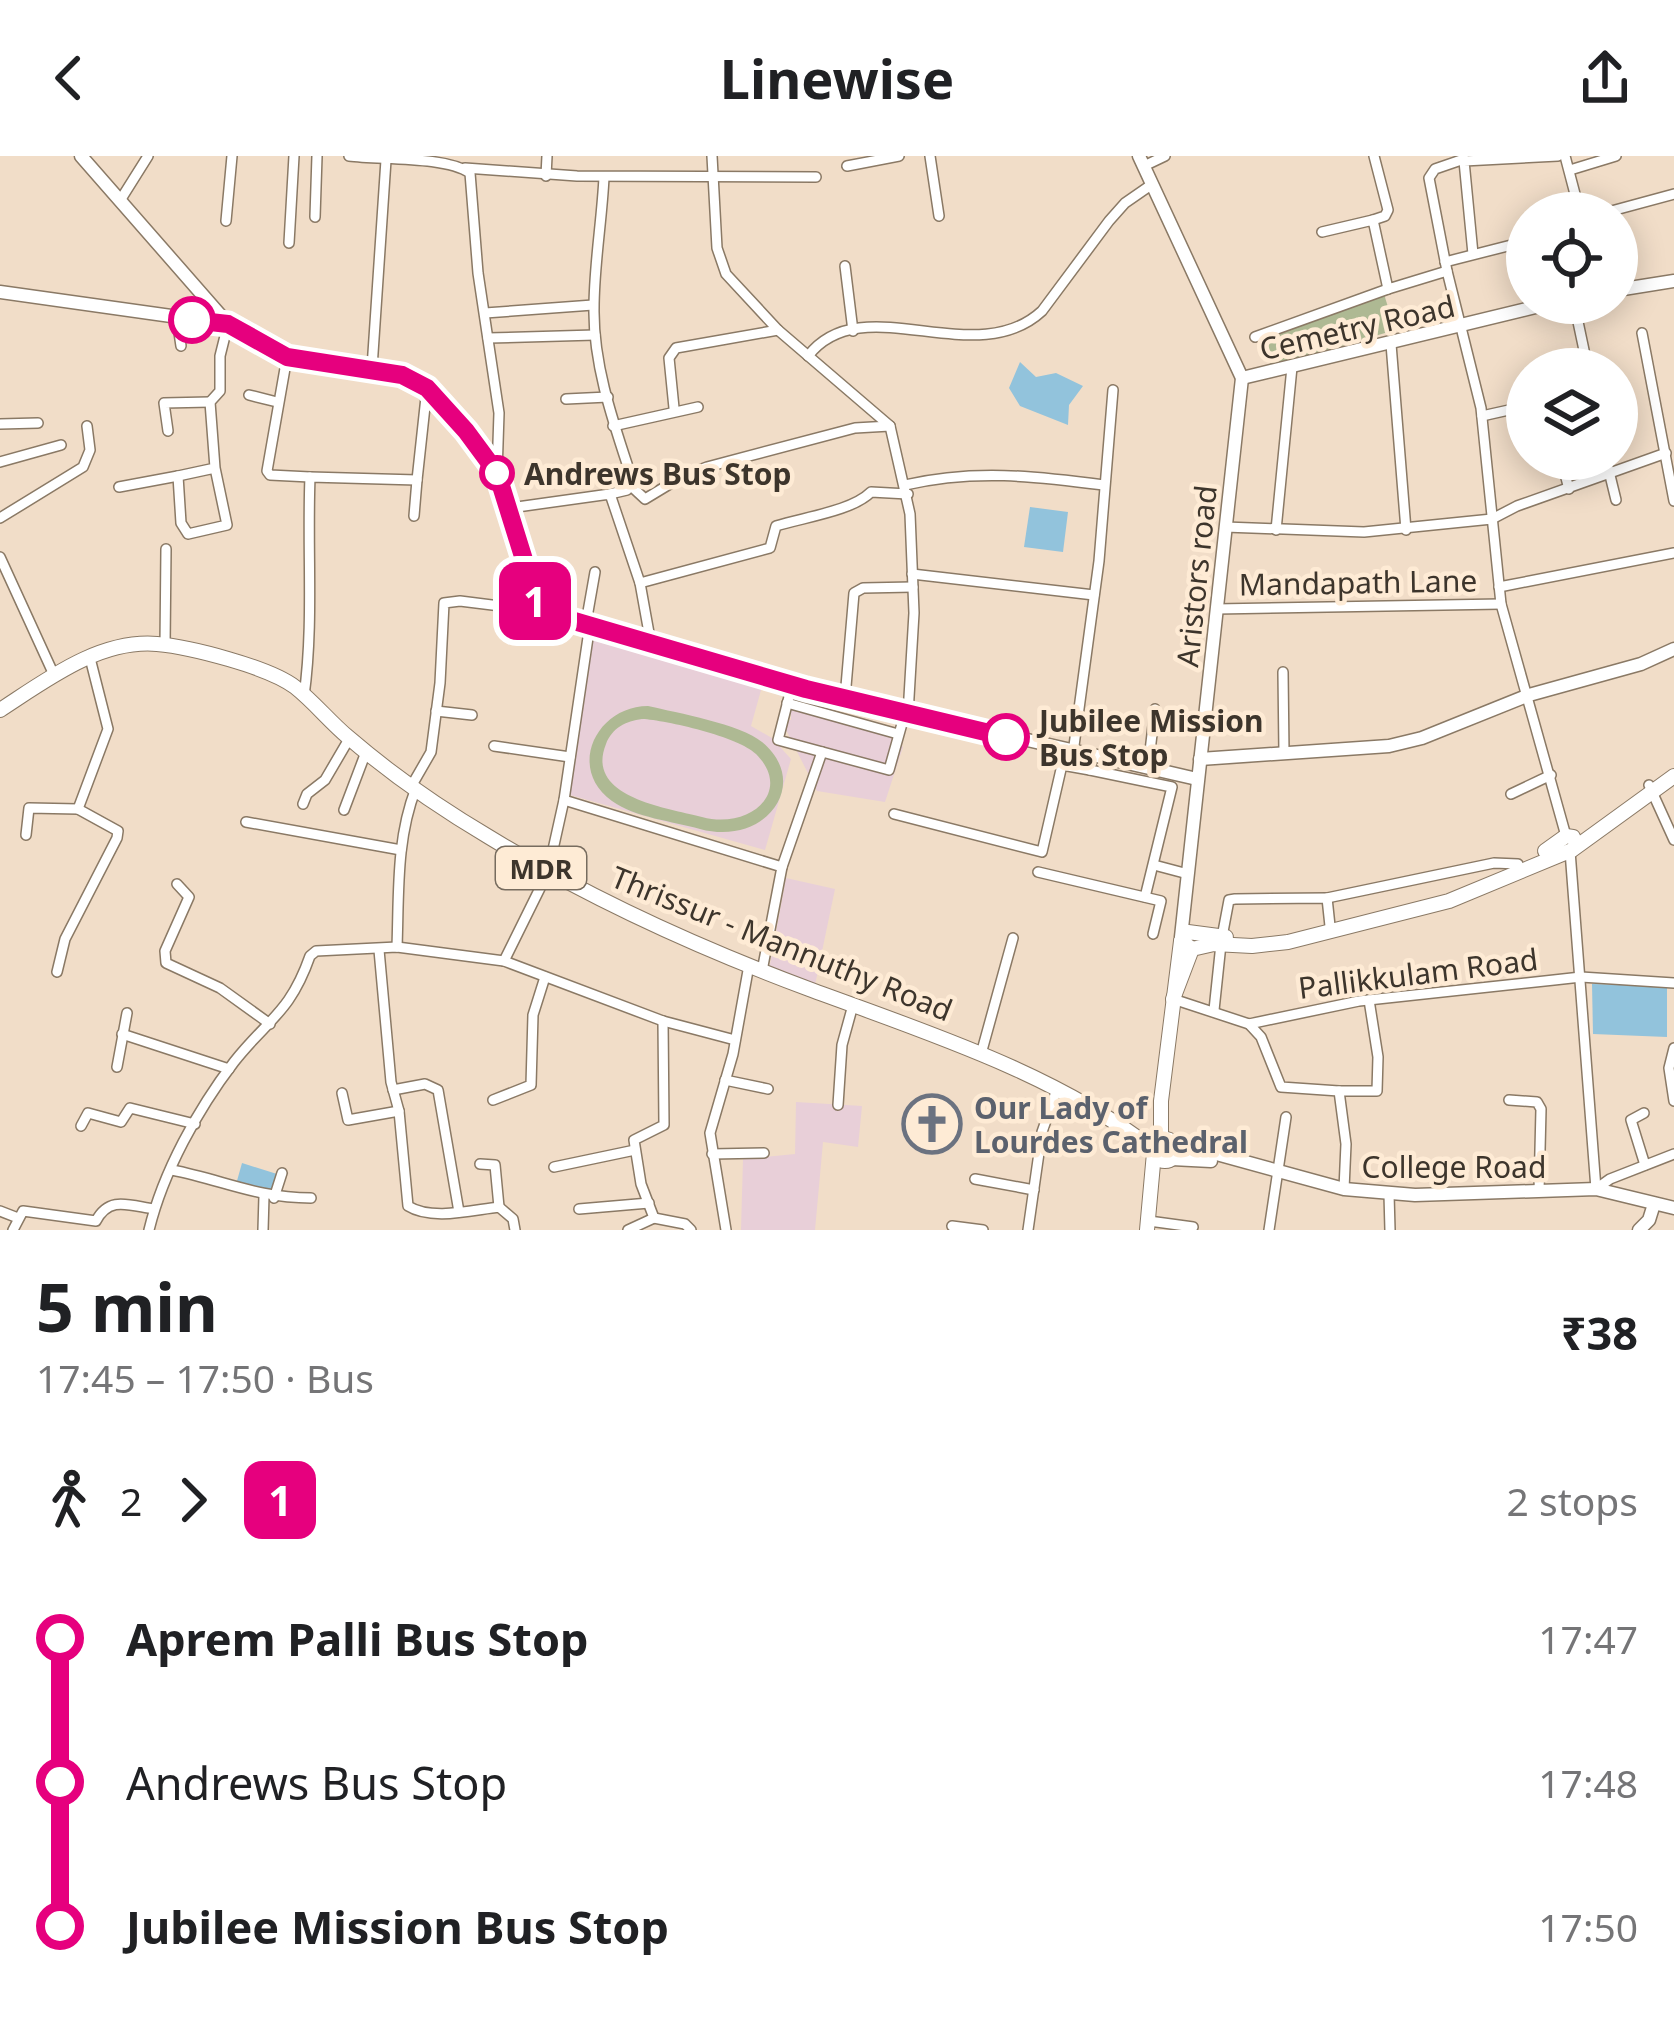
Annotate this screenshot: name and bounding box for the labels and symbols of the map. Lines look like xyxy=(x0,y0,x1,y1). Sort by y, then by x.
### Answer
street label: Cemetry Road xyxy=(1255,285,1459,369)
unlabelled marker xyxy=(170,298,214,342)
place label: Andrews Bus Stop xyxy=(524,453,791,494)
marker: Andrews Bus Stop xyxy=(481,457,513,489)
street label: Aristors road xyxy=(1166,483,1226,669)
street label: Mandapath Lane xyxy=(1238,559,1478,605)
line badge: 1 xyxy=(496,562,574,640)
place label: Jubilee Mission Bus Stop xyxy=(1036,700,1264,775)
marker: Jubilee Mission Bus Stop xyxy=(984,715,1028,759)
road number: MDR xyxy=(496,847,586,889)
street label: Thrissur - Mannuthy Road xyxy=(605,856,959,1030)
street label: Pallikkulam Road xyxy=(1296,938,1540,1008)
place label: Our Lady of Lourdes Cathedral xyxy=(974,1087,1248,1162)
church icon: Our Lady of Lourdes Cathedral xyxy=(901,1093,963,1155)
street label: College Road xyxy=(1362,1146,1546,1187)

